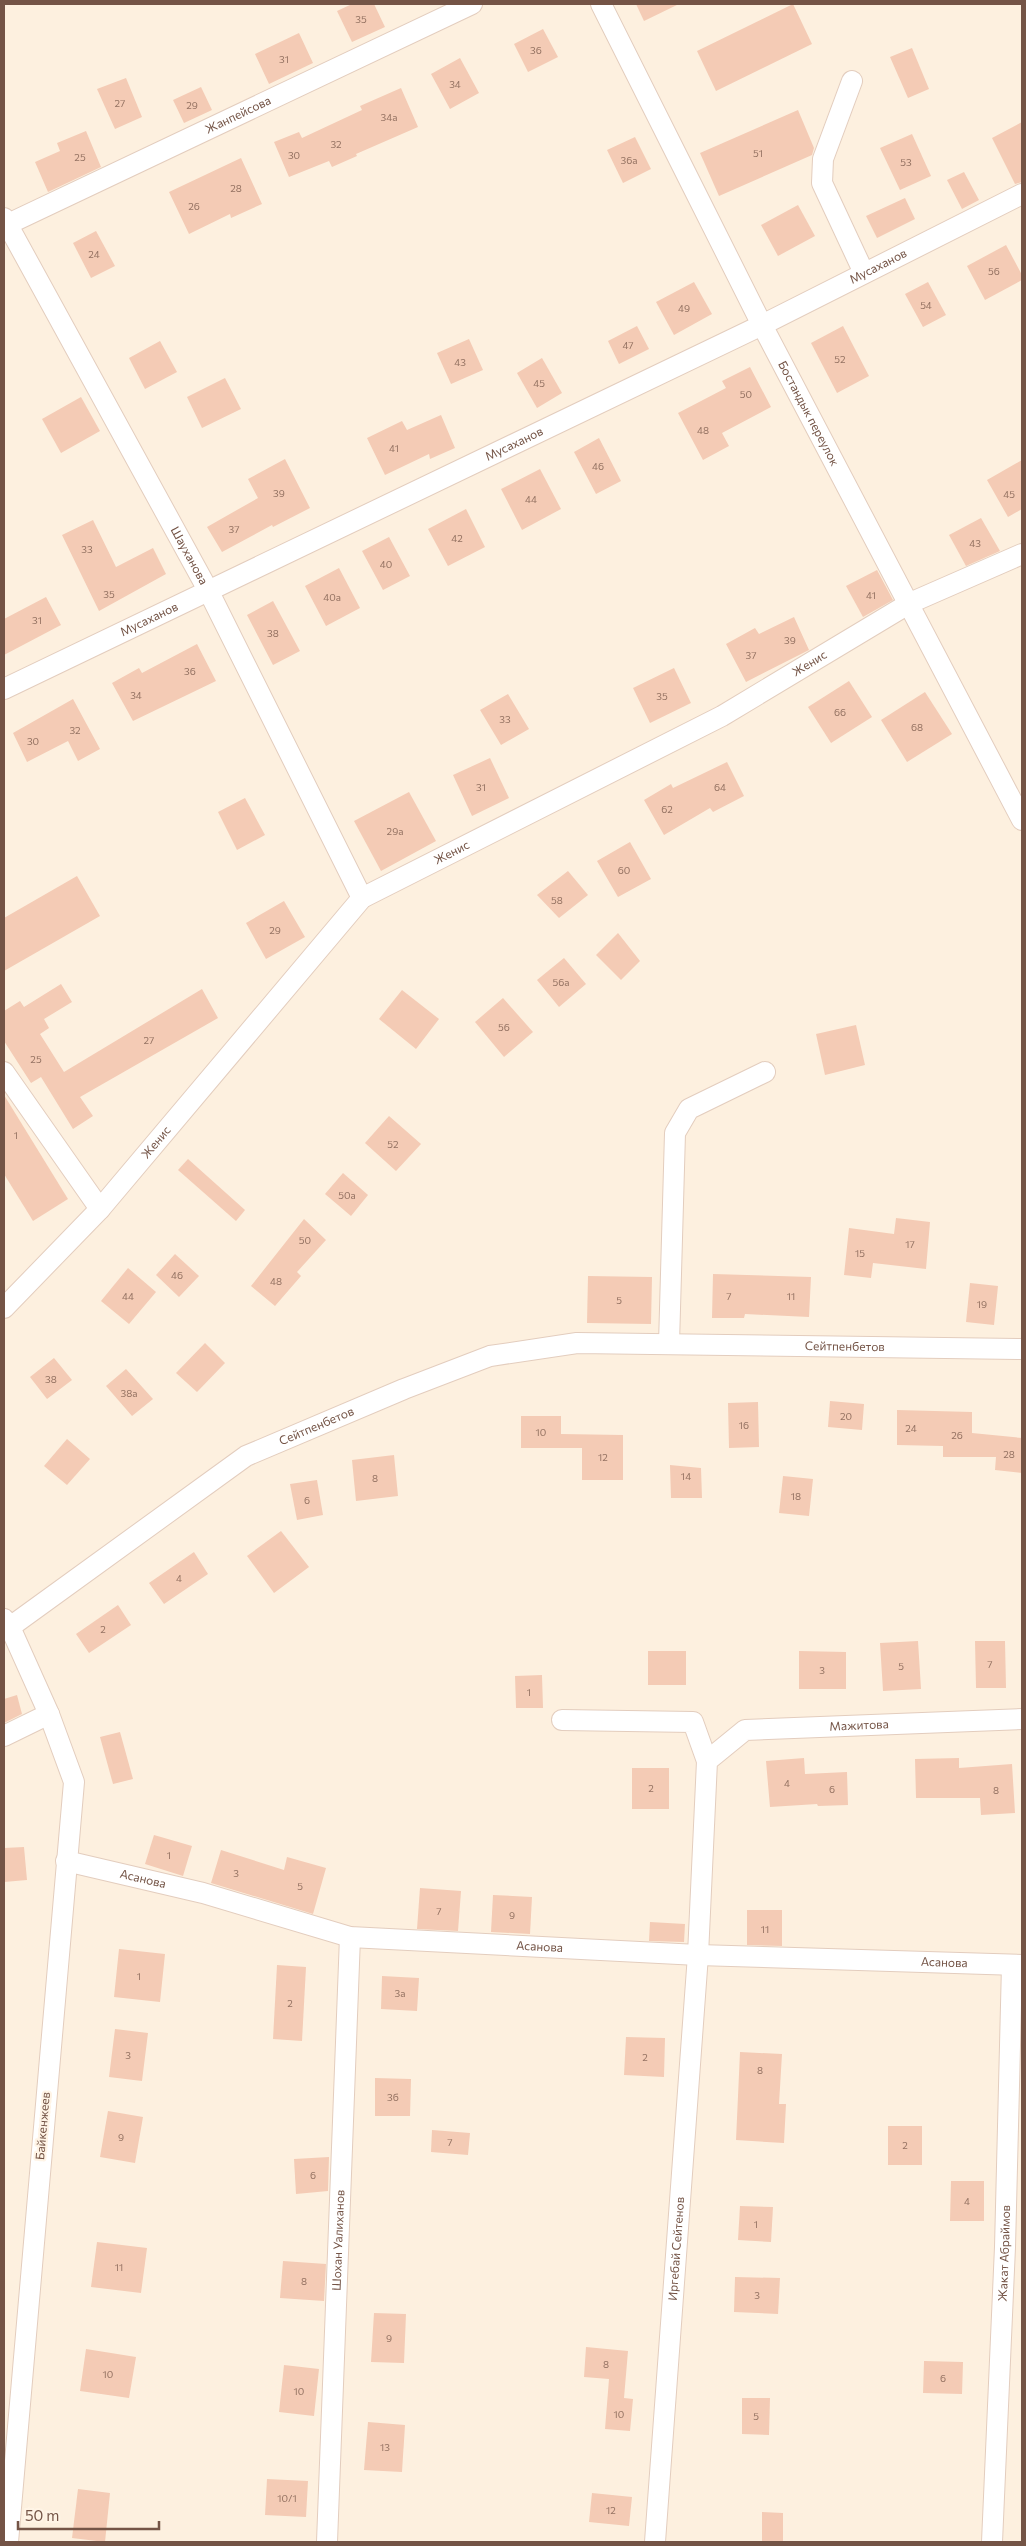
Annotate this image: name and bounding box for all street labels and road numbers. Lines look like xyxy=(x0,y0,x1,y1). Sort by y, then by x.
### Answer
street label: Жанпейсова xyxy=(202,92,273,136)
street label: Мусаханов xyxy=(847,245,909,286)
street label: Бостандык переулок xyxy=(776,358,843,468)
street label: Мусаханов xyxy=(483,423,545,463)
street label: Шауханова xyxy=(168,524,211,587)
street label: Мусаханов xyxy=(118,599,180,638)
street label: Женис xyxy=(789,647,829,678)
street label: Женис xyxy=(431,837,471,867)
street label: Женис xyxy=(138,1123,173,1161)
street label: Сейтпенбетов xyxy=(805,1338,885,1353)
street label: Сейтпенбетов xyxy=(277,1403,356,1447)
street label: Мажитова xyxy=(829,1716,889,1733)
street label: Асанова xyxy=(119,1866,168,1890)
street label: Асанова xyxy=(516,1938,563,1954)
street label: Асанова xyxy=(921,1954,968,1969)
street label: Байкенжеев xyxy=(32,2091,52,2161)
street label: Шохан Уалиханов xyxy=(329,2189,346,2291)
street label: Иргебай Сейтенов xyxy=(665,2196,686,2301)
street label: Жакат Абраймов xyxy=(995,2205,1012,2302)

